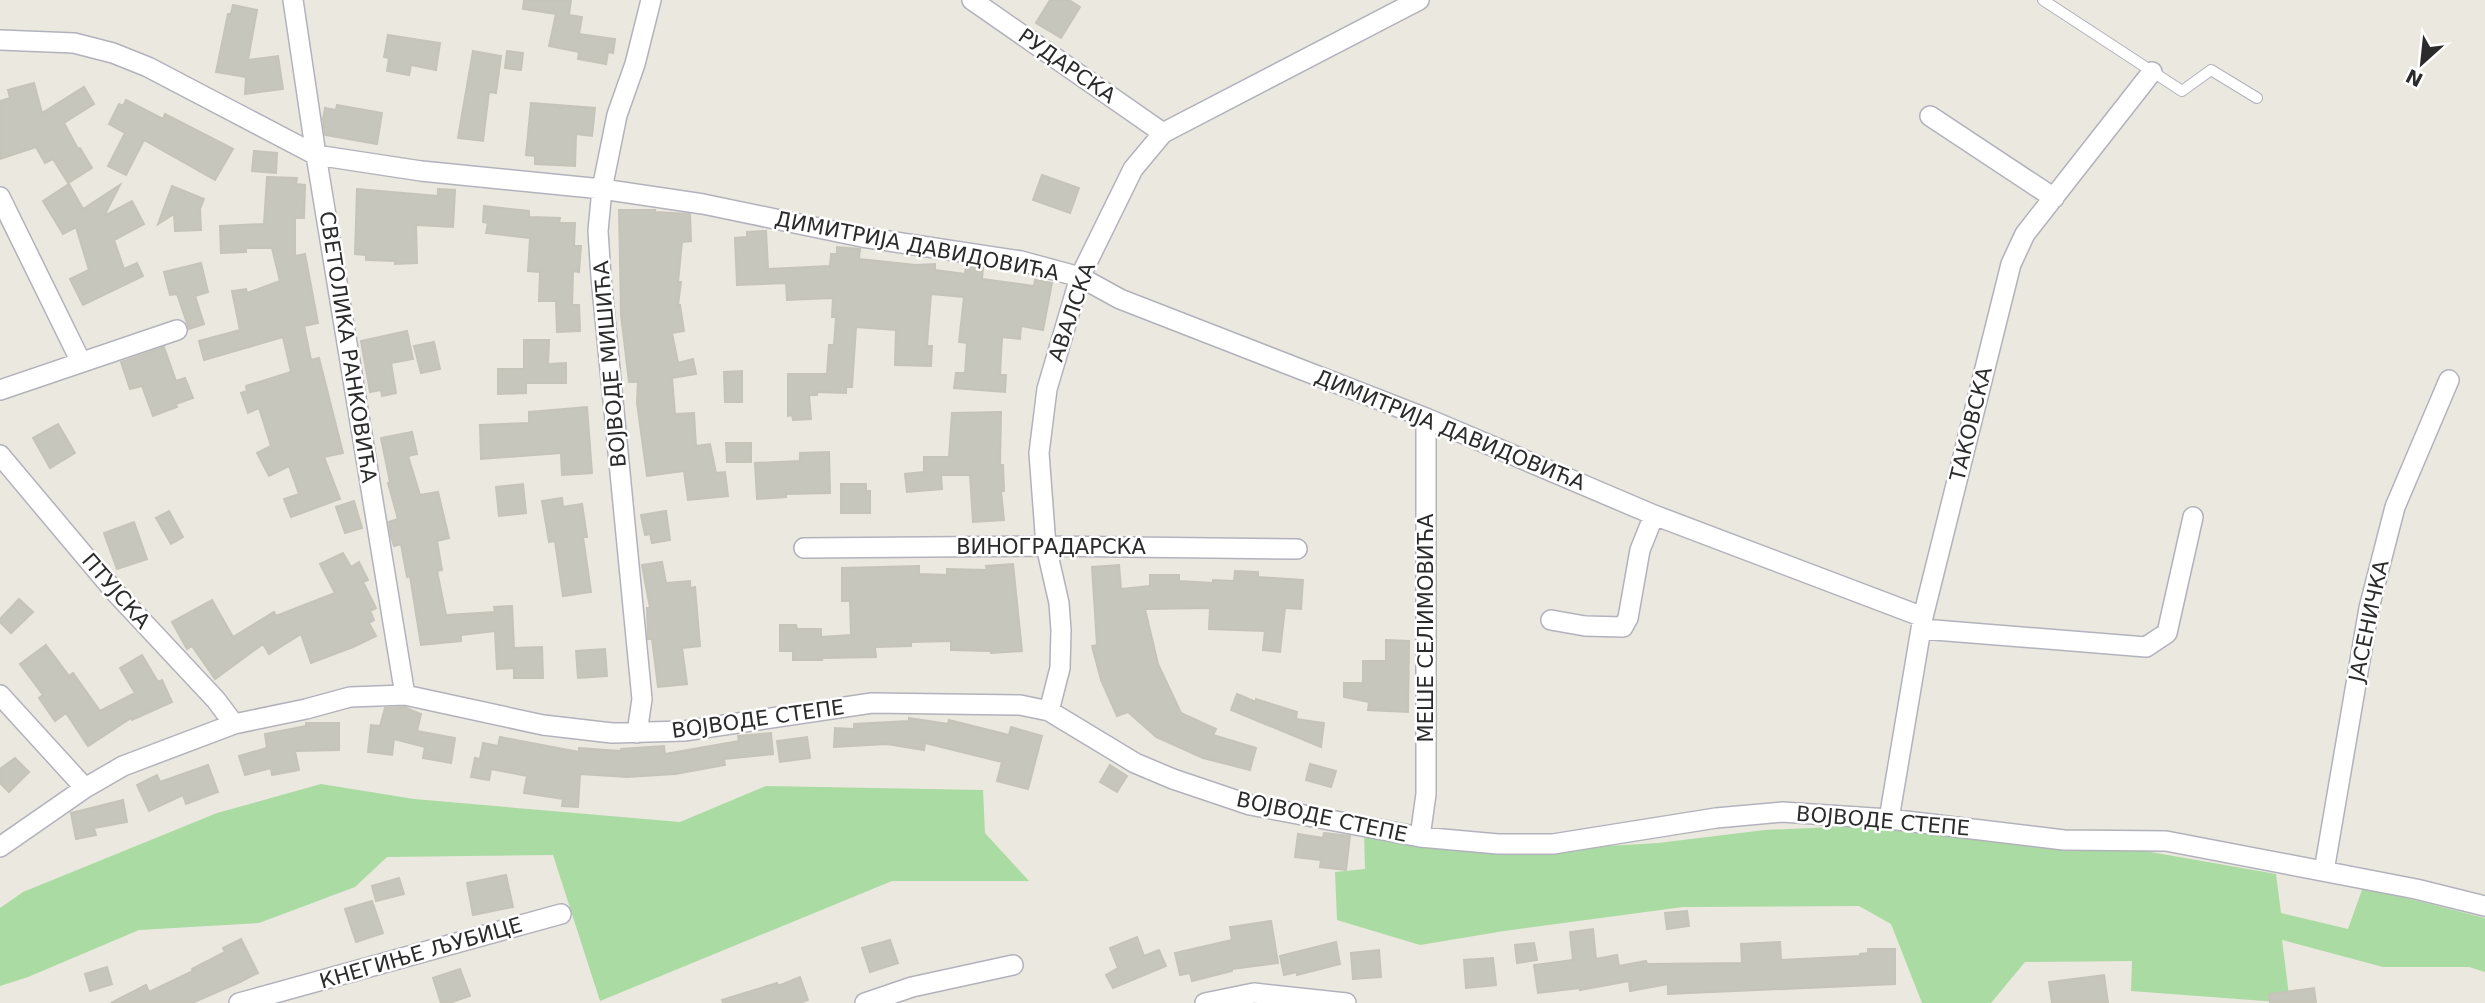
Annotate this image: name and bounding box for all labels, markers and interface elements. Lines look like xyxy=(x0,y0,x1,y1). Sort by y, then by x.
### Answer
street label: РУДАРСКА xyxy=(1014,24,1121,109)
north arrow xyxy=(2387,28,2457,98)
text: N xyxy=(2402,65,2426,92)
street label: ДИМИТРИЈА ДАВИДОВИЋА xyxy=(773,207,1062,285)
street label: СВЕТОЛИКА РАНКОВИЋА xyxy=(315,210,381,485)
street label: ВОЈВОДЕ МИШИЋА xyxy=(589,259,631,468)
street label: АВАЛСКА xyxy=(1044,259,1100,365)
street label: ТАКОВСКА xyxy=(1945,364,1997,485)
street label: ДИМИТРИЈА ДАВИДОВИЋА xyxy=(1311,365,1589,496)
street label: МЕШЕ СЕЛИМОВИЋА xyxy=(1414,513,1438,742)
street label: ВИНОГРАДАРСКА xyxy=(956,535,1146,559)
street label: ПТУЈСКА xyxy=(77,549,156,634)
street label: ЈАСЕНИЧКА xyxy=(2344,557,2394,686)
street label: ВОЈВОДЕ СТЕПЕ xyxy=(670,695,846,743)
street label: ВОЈВОДЕ СТЕПЕ xyxy=(1234,787,1410,847)
street label: ВОЈВОДЕ СТЕПЕ xyxy=(1795,801,1971,841)
street label: КНЕГИЊЕ ЉУБИЦЕ xyxy=(317,913,525,993)

